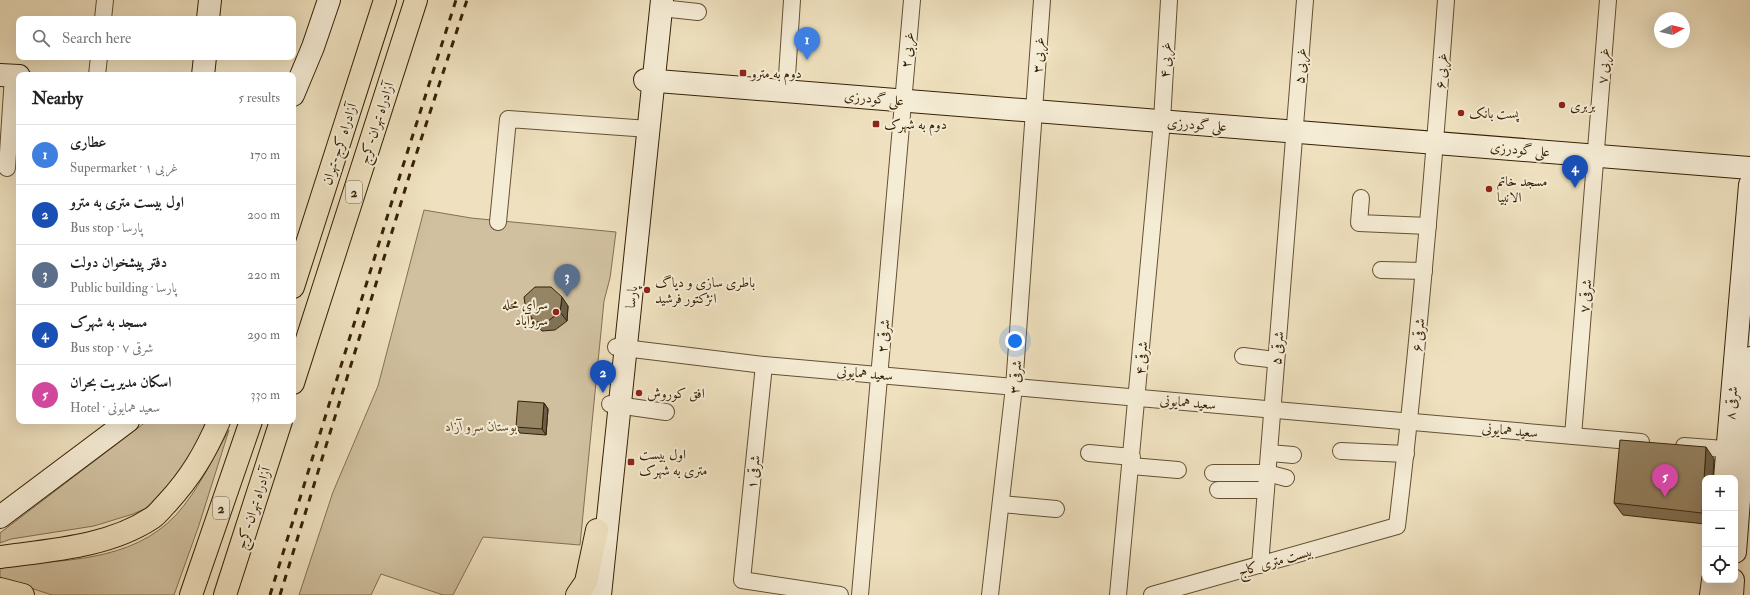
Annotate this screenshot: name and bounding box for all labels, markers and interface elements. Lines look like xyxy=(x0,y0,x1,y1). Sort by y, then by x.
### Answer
north arrow xyxy=(1654,12,1690,48)
search box xyxy=(16,16,296,60)
icon: search xyxy=(30,27,52,49)
pin: 1 xyxy=(794,27,820,60)
text: Search here xyxy=(62,29,131,48)
street label: ۲ غربی xyxy=(897,31,919,69)
street label: ۳ غربی xyxy=(1029,37,1049,74)
street label: ۴ غربی xyxy=(1156,42,1176,78)
street label: ۵ غربی xyxy=(1291,48,1311,85)
street label: ۷ غربی xyxy=(1594,48,1614,85)
street label: ۶ غربی xyxy=(1432,53,1452,90)
place label: دوم به مترو xyxy=(749,65,802,86)
marker: دوم به مترو xyxy=(738,68,748,78)
street label: آزادراه تهران-کرج xyxy=(355,78,402,167)
street label: علی گودرزی xyxy=(843,87,905,111)
text: Nearby xyxy=(32,88,83,109)
text: 5 results xyxy=(238,90,280,106)
place label: بربری xyxy=(1570,97,1596,114)
street label: آزادراه کرج-تهران xyxy=(318,99,365,188)
marker: بربری xyxy=(1557,100,1567,110)
place label: پست بانک xyxy=(1469,105,1520,123)
marker: پست بانک xyxy=(1456,108,1466,118)
street label: علی گودرزی xyxy=(1166,114,1227,136)
place label: دوم به شهرک xyxy=(884,116,947,137)
marker: دوم به شهرک xyxy=(871,119,881,129)
text: عطاری xyxy=(70,133,106,152)
street label: علی گودرزی xyxy=(1489,138,1551,162)
text: 1 xyxy=(43,147,47,163)
text: 170 m xyxy=(250,147,280,163)
pin: 4 xyxy=(1562,155,1588,188)
text: Supermarket · ۱ غربی xyxy=(70,160,178,176)
place label: مسجد خاتم الانبیا xyxy=(1497,173,1547,206)
road number: 2 xyxy=(346,181,362,203)
marker: مسجد خاتم الانبیا xyxy=(1484,184,1494,194)
text: اول بیست متری به مترو xyxy=(70,193,184,212)
text: 2 xyxy=(42,207,48,223)
text: 200 m xyxy=(247,207,280,223)
text: Bus stop · پارسا xyxy=(70,220,143,236)
text: دفتر پیشخوان دولت xyxy=(70,253,167,272)
pin: 3 xyxy=(554,264,580,297)
text: 3 xyxy=(43,267,48,283)
text: 220 m xyxy=(247,267,280,283)
place label: باطری سازی و دیاگ انژکتور فرشید xyxy=(655,274,756,307)
street label: ۷ شرقی xyxy=(1576,278,1596,314)
text: Public building · پارسا xyxy=(70,280,177,296)
street label: پارسا xyxy=(622,284,643,309)
marker: باطری سازی و دیاگ انژکتور فرشید xyxy=(642,285,652,295)
place label: سرای محله سروآباد xyxy=(502,296,548,330)
marker: سرای محله سروآباد xyxy=(551,307,561,317)
text: مسجد به شهرک xyxy=(70,313,147,332)
street label: ۶ شرقی xyxy=(1409,317,1429,353)
street label: ۲ شرقی xyxy=(874,318,894,354)
text: 4 xyxy=(41,327,49,343)
text: 290 m xyxy=(247,327,280,343)
street label: ۵ شرقی xyxy=(1268,330,1288,366)
your location xyxy=(1005,331,1025,351)
text: Bus stop · ۷ شرقی xyxy=(70,340,153,356)
street label: ۴ شرقی xyxy=(1132,340,1152,376)
street label: ۳ شرقی xyxy=(1006,359,1026,395)
pin: 2 xyxy=(590,360,616,393)
street label: سعید همایونی xyxy=(836,363,894,384)
text: اسکان مدیریت بحران xyxy=(70,373,171,392)
place label: افق کوروش xyxy=(647,385,705,402)
street label: ۸ شرقی xyxy=(1722,385,1742,421)
text: 5 xyxy=(42,387,48,403)
text: 330 m xyxy=(251,387,280,403)
marker: افق کوروش xyxy=(634,388,644,398)
street label: سعید همایونی xyxy=(1159,392,1217,413)
text: Hotel · سعید همایونی xyxy=(70,400,160,416)
park label: بوستان سرو آزاد xyxy=(445,418,517,436)
street label: سعید همایونی xyxy=(1481,420,1539,441)
place label: اول بیست متری به شهرک xyxy=(639,446,708,480)
street label: ۱ شرقی xyxy=(743,454,765,490)
marker: اول بیست متری به شهرک xyxy=(626,457,636,467)
street label: آزادراه تهران-کرج xyxy=(232,463,279,552)
pin: 5 xyxy=(1652,464,1678,497)
map controls xyxy=(1702,475,1738,583)
button: + xyxy=(1702,475,1738,511)
road number: 2 xyxy=(213,497,229,519)
button: − xyxy=(1702,511,1738,547)
street label: بیست متری کاج xyxy=(1236,543,1316,584)
button: locate xyxy=(1702,547,1738,583)

